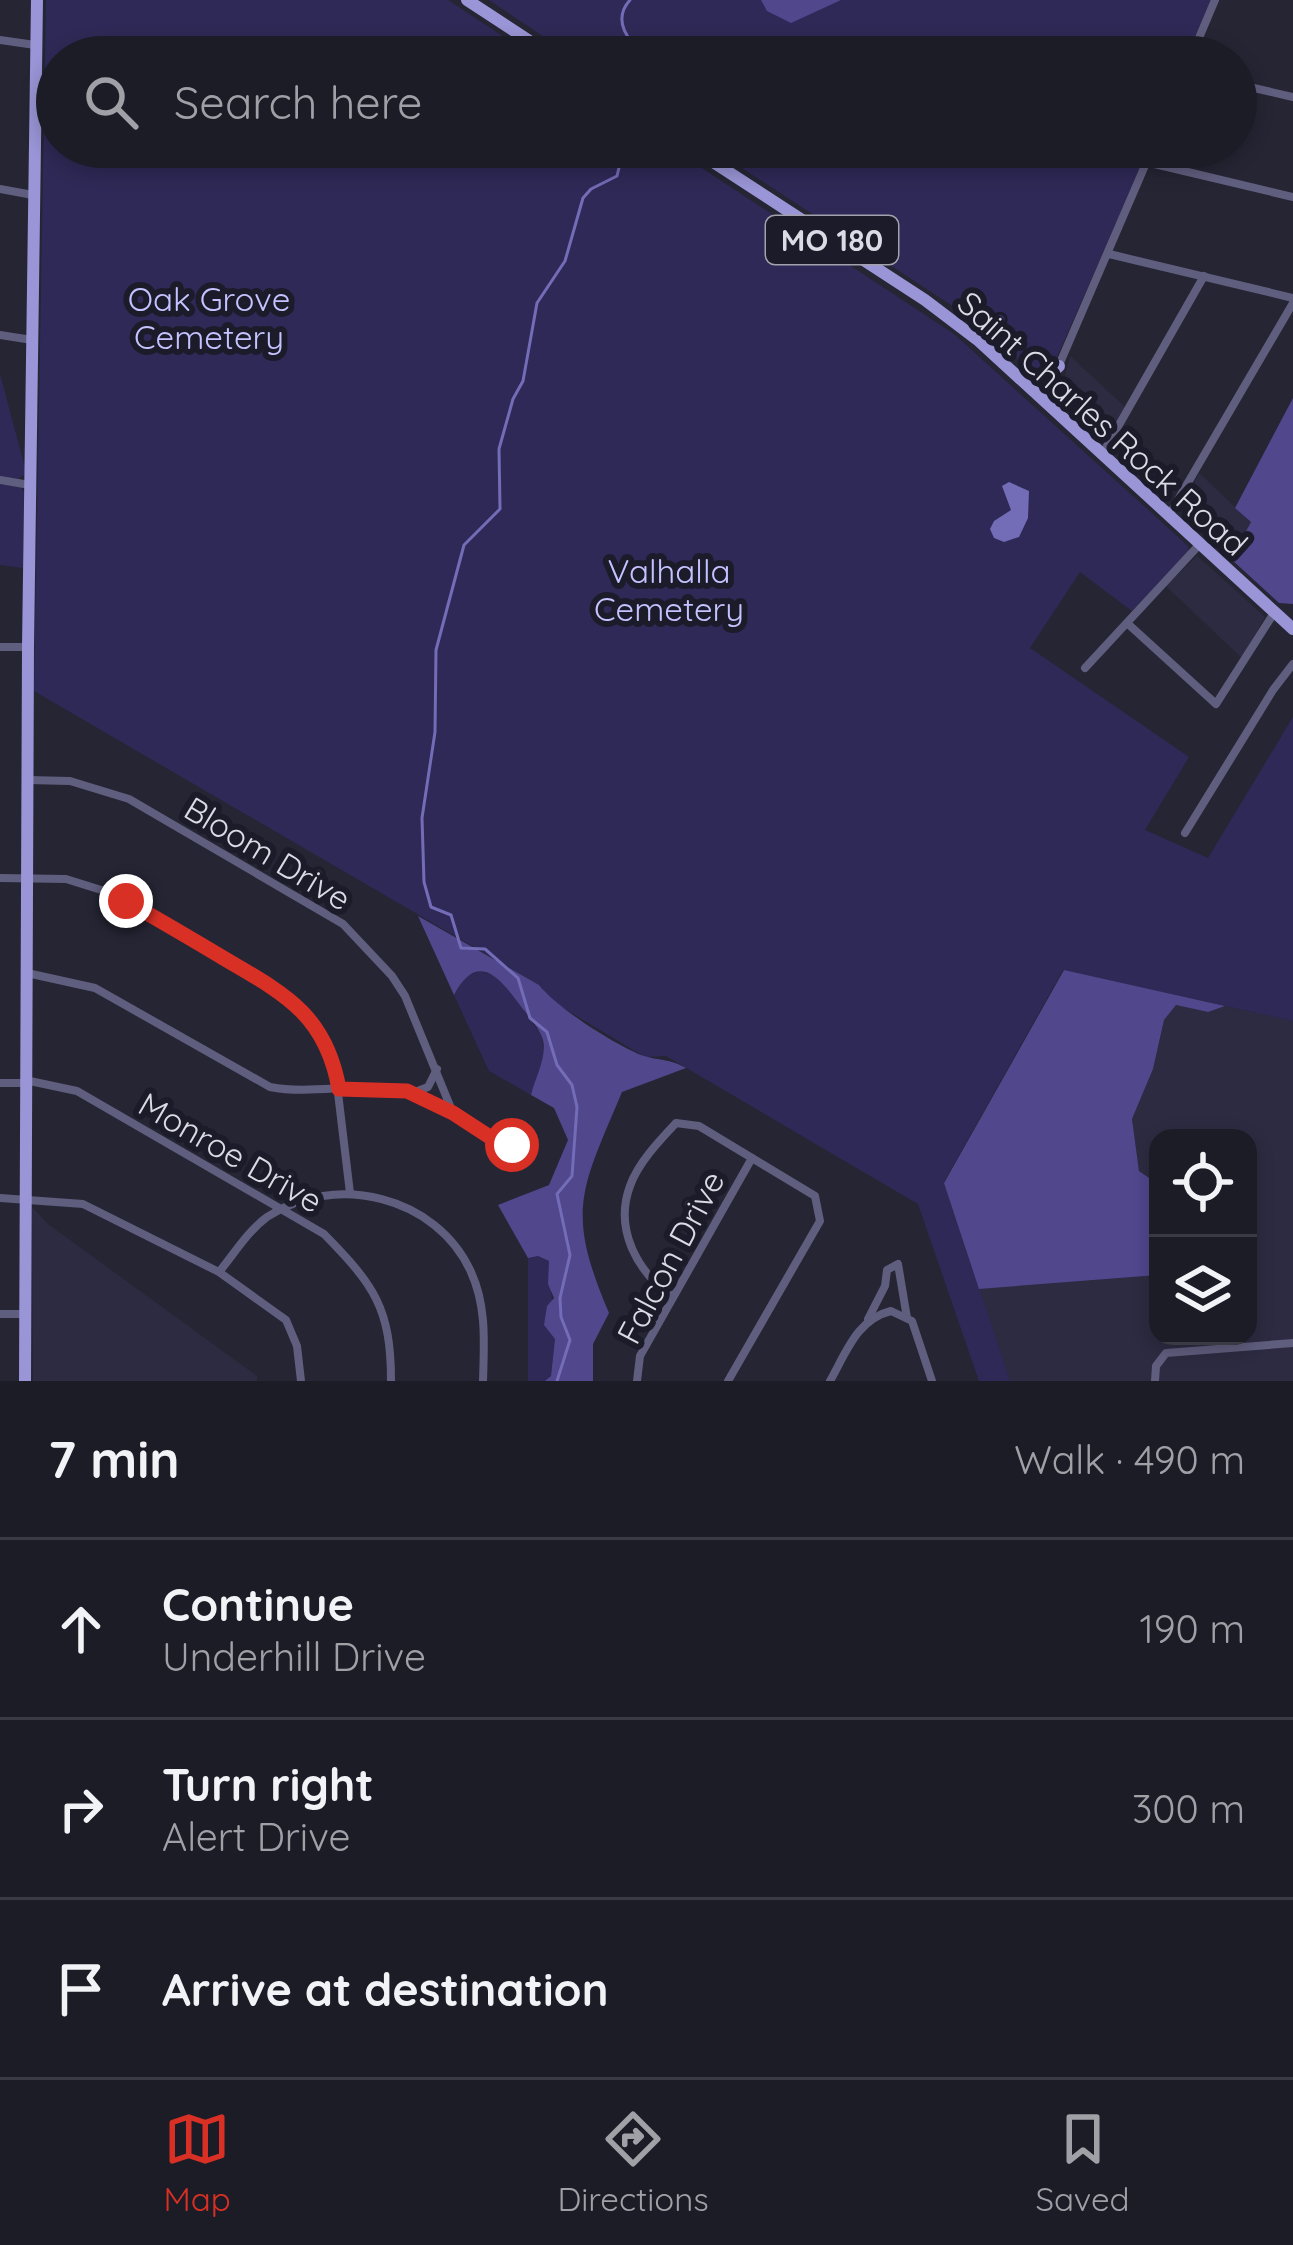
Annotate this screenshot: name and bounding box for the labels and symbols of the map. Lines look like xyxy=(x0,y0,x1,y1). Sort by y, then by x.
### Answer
road number: MO 180 xyxy=(766,216,898,264)
park label: Oak Grove Cemetery xyxy=(128,278,290,357)
street label: Saint Charles Rock Road xyxy=(950,282,1256,564)
park label: Valhalla Cemetery xyxy=(594,550,744,629)
street label: Bloom Drive xyxy=(177,787,359,919)
route end xyxy=(99,874,153,928)
street label: Monroe Drive xyxy=(132,1083,330,1221)
route start xyxy=(485,1118,539,1172)
street label: Falcon Drive xyxy=(607,1164,733,1350)

